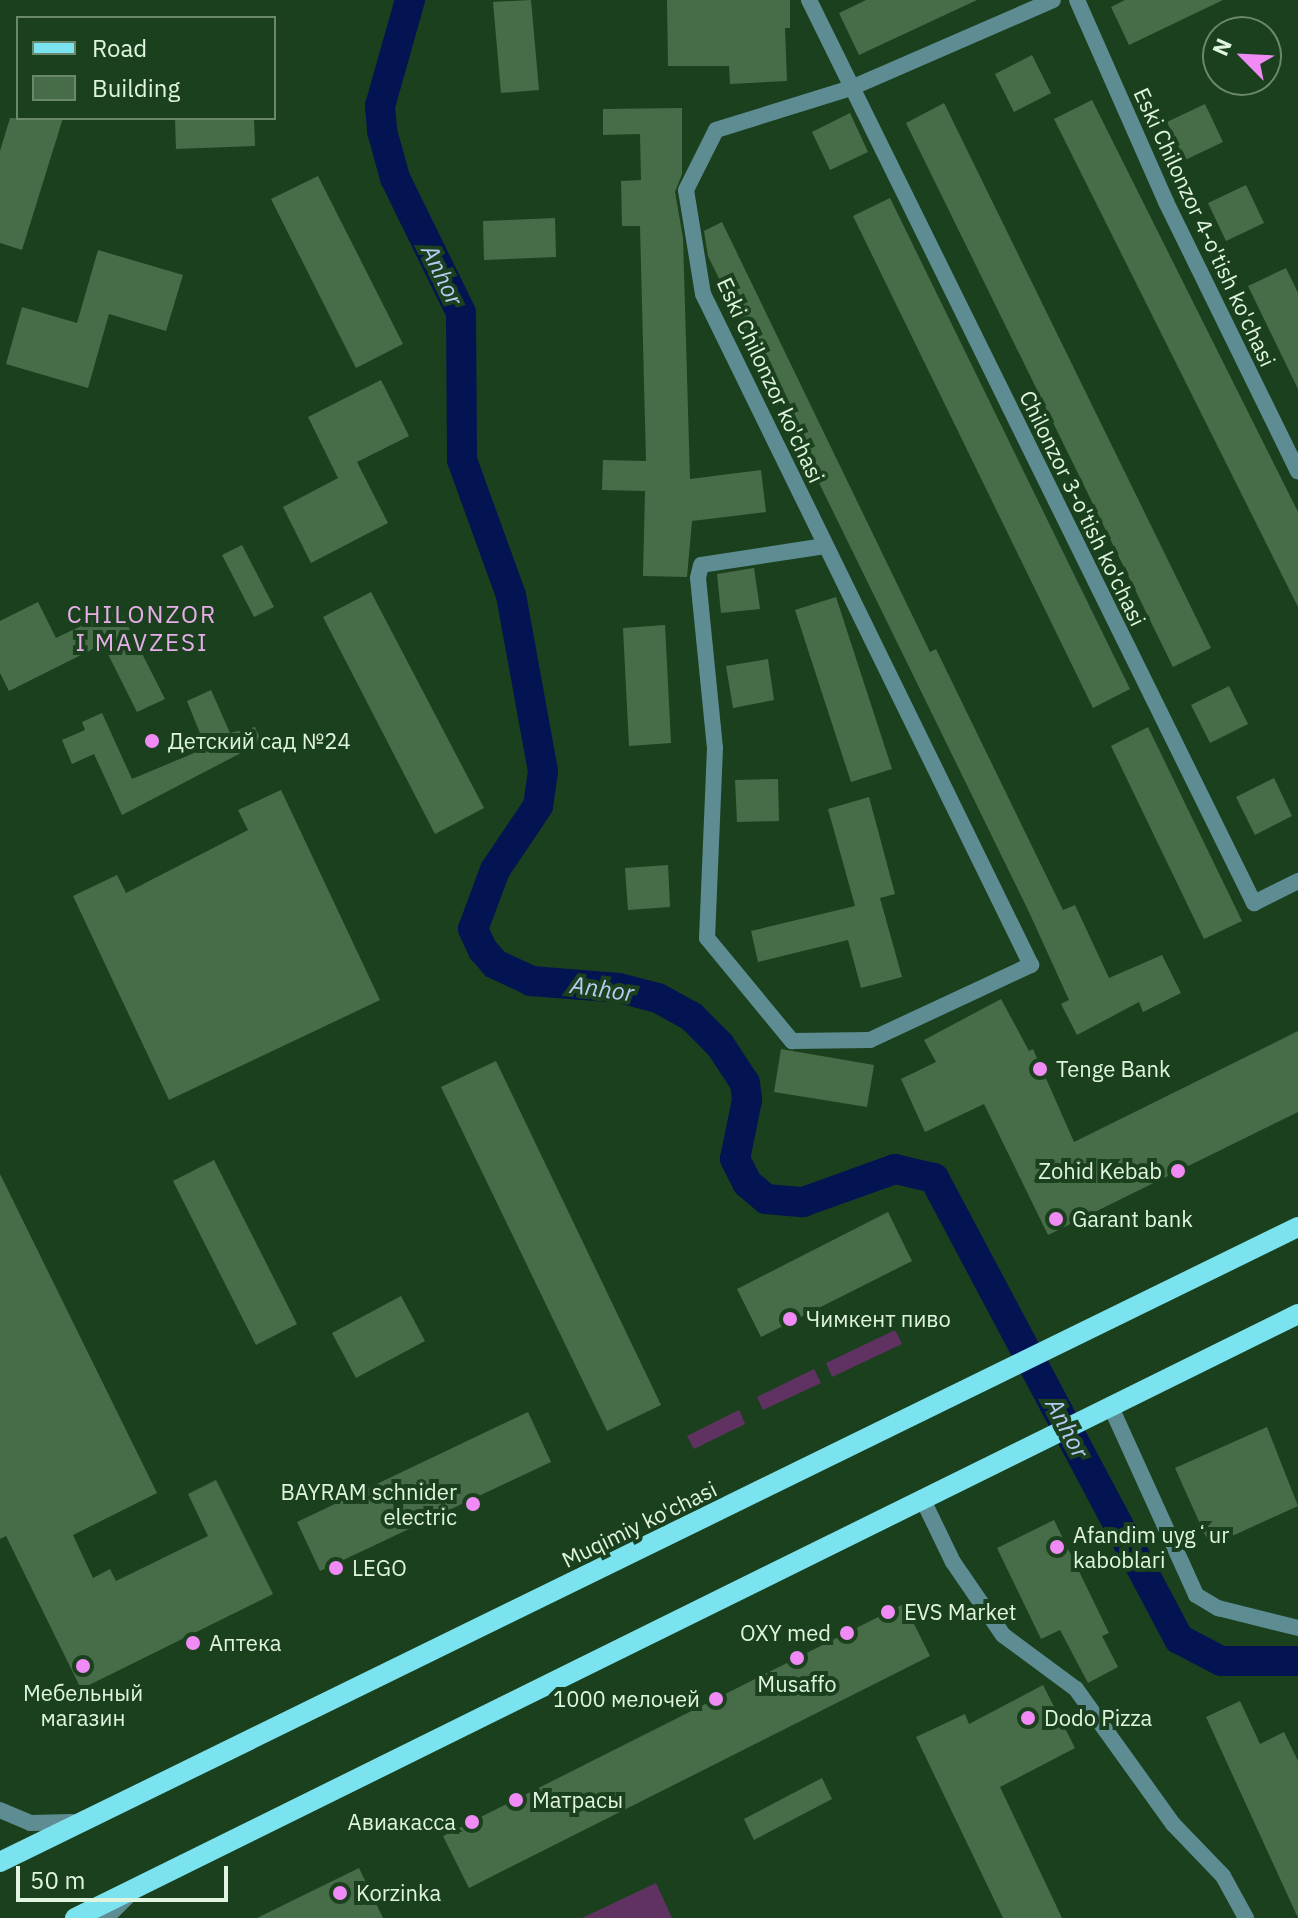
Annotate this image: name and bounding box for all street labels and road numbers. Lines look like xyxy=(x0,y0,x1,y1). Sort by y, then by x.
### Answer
street label: Eski Chilonzor 4-o'tish ko'chasi xyxy=(1129,83,1281,371)
street label: Eski Chilonzor ko'chasi xyxy=(712,273,830,487)
street label: Chilonzor 3-o'tish ko'chasi xyxy=(1014,386,1152,630)
street label: Muqimiy ko'chasi xyxy=(557,1475,721,1573)

